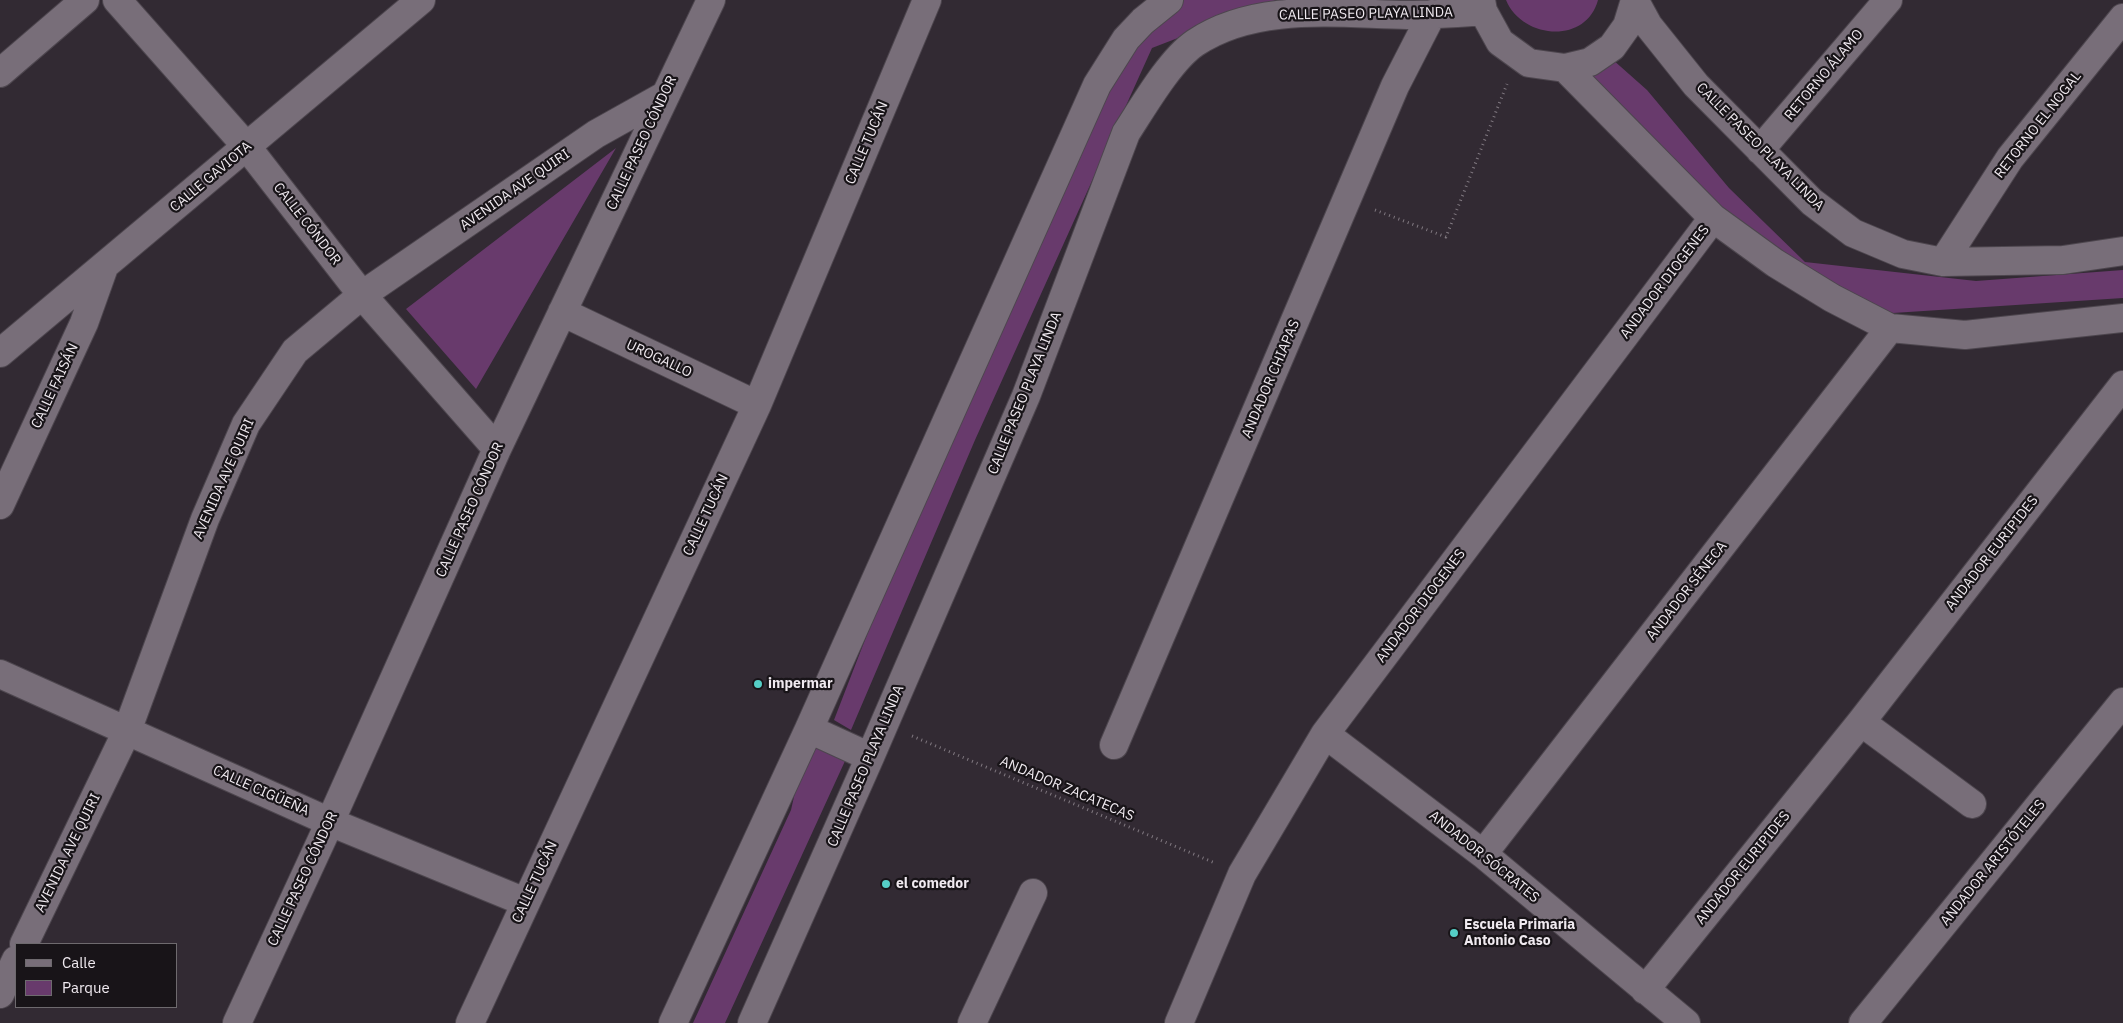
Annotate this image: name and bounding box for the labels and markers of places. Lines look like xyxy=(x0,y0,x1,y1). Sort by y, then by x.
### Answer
place label: impermar xyxy=(768,676,833,692)
marker: impermar xyxy=(752,678,764,690)
place label: el comedor xyxy=(896,876,969,892)
marker: el comedor xyxy=(880,878,892,890)
place label: Escuela Primaria Antonio Caso xyxy=(1464,917,1575,950)
marker: Escuela Primaria Antonio Caso xyxy=(1448,927,1460,939)

